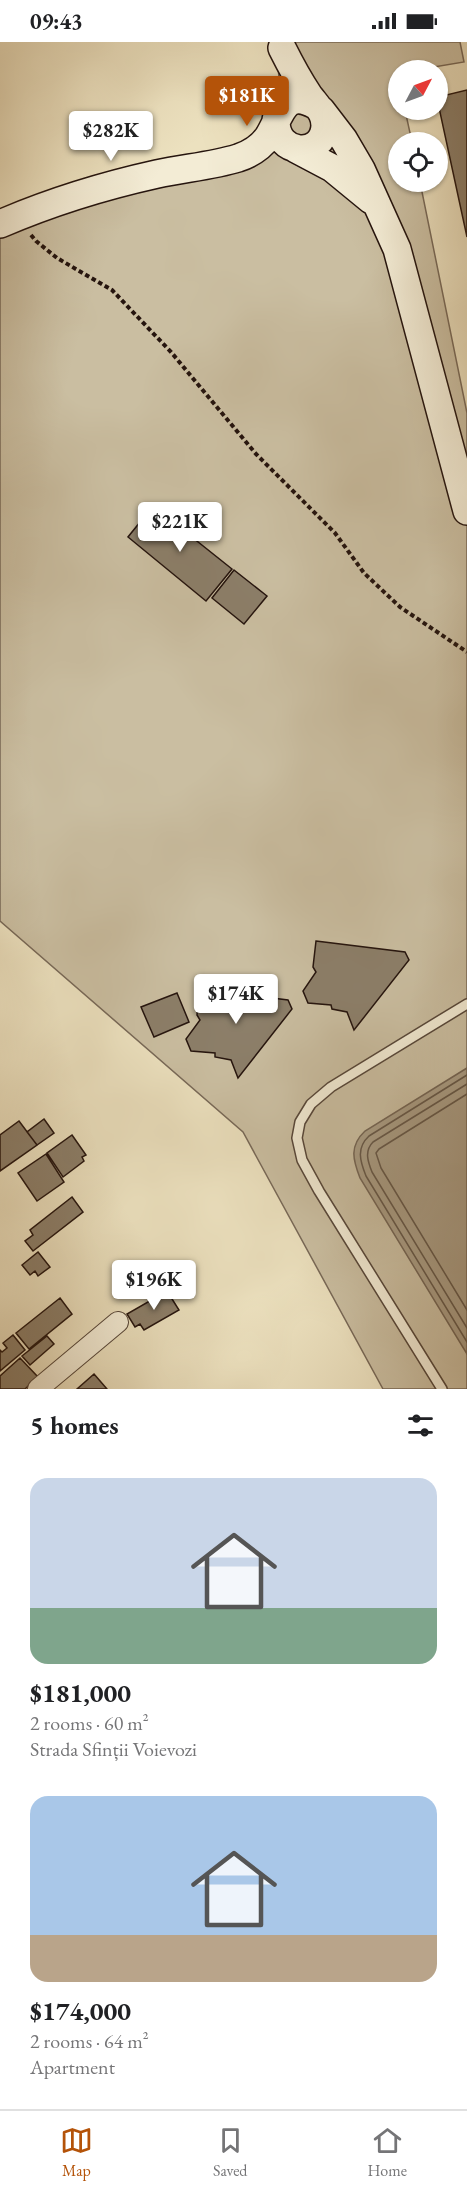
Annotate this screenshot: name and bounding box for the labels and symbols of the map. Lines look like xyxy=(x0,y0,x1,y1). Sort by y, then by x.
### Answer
north arrow xyxy=(388,60,448,120)
pin: $181K xyxy=(205,76,289,127)
pin: $282K xyxy=(69,111,153,162)
pin: $221K xyxy=(138,502,222,553)
pin: $174K xyxy=(194,974,278,1025)
pin: $196K xyxy=(112,1260,196,1311)

